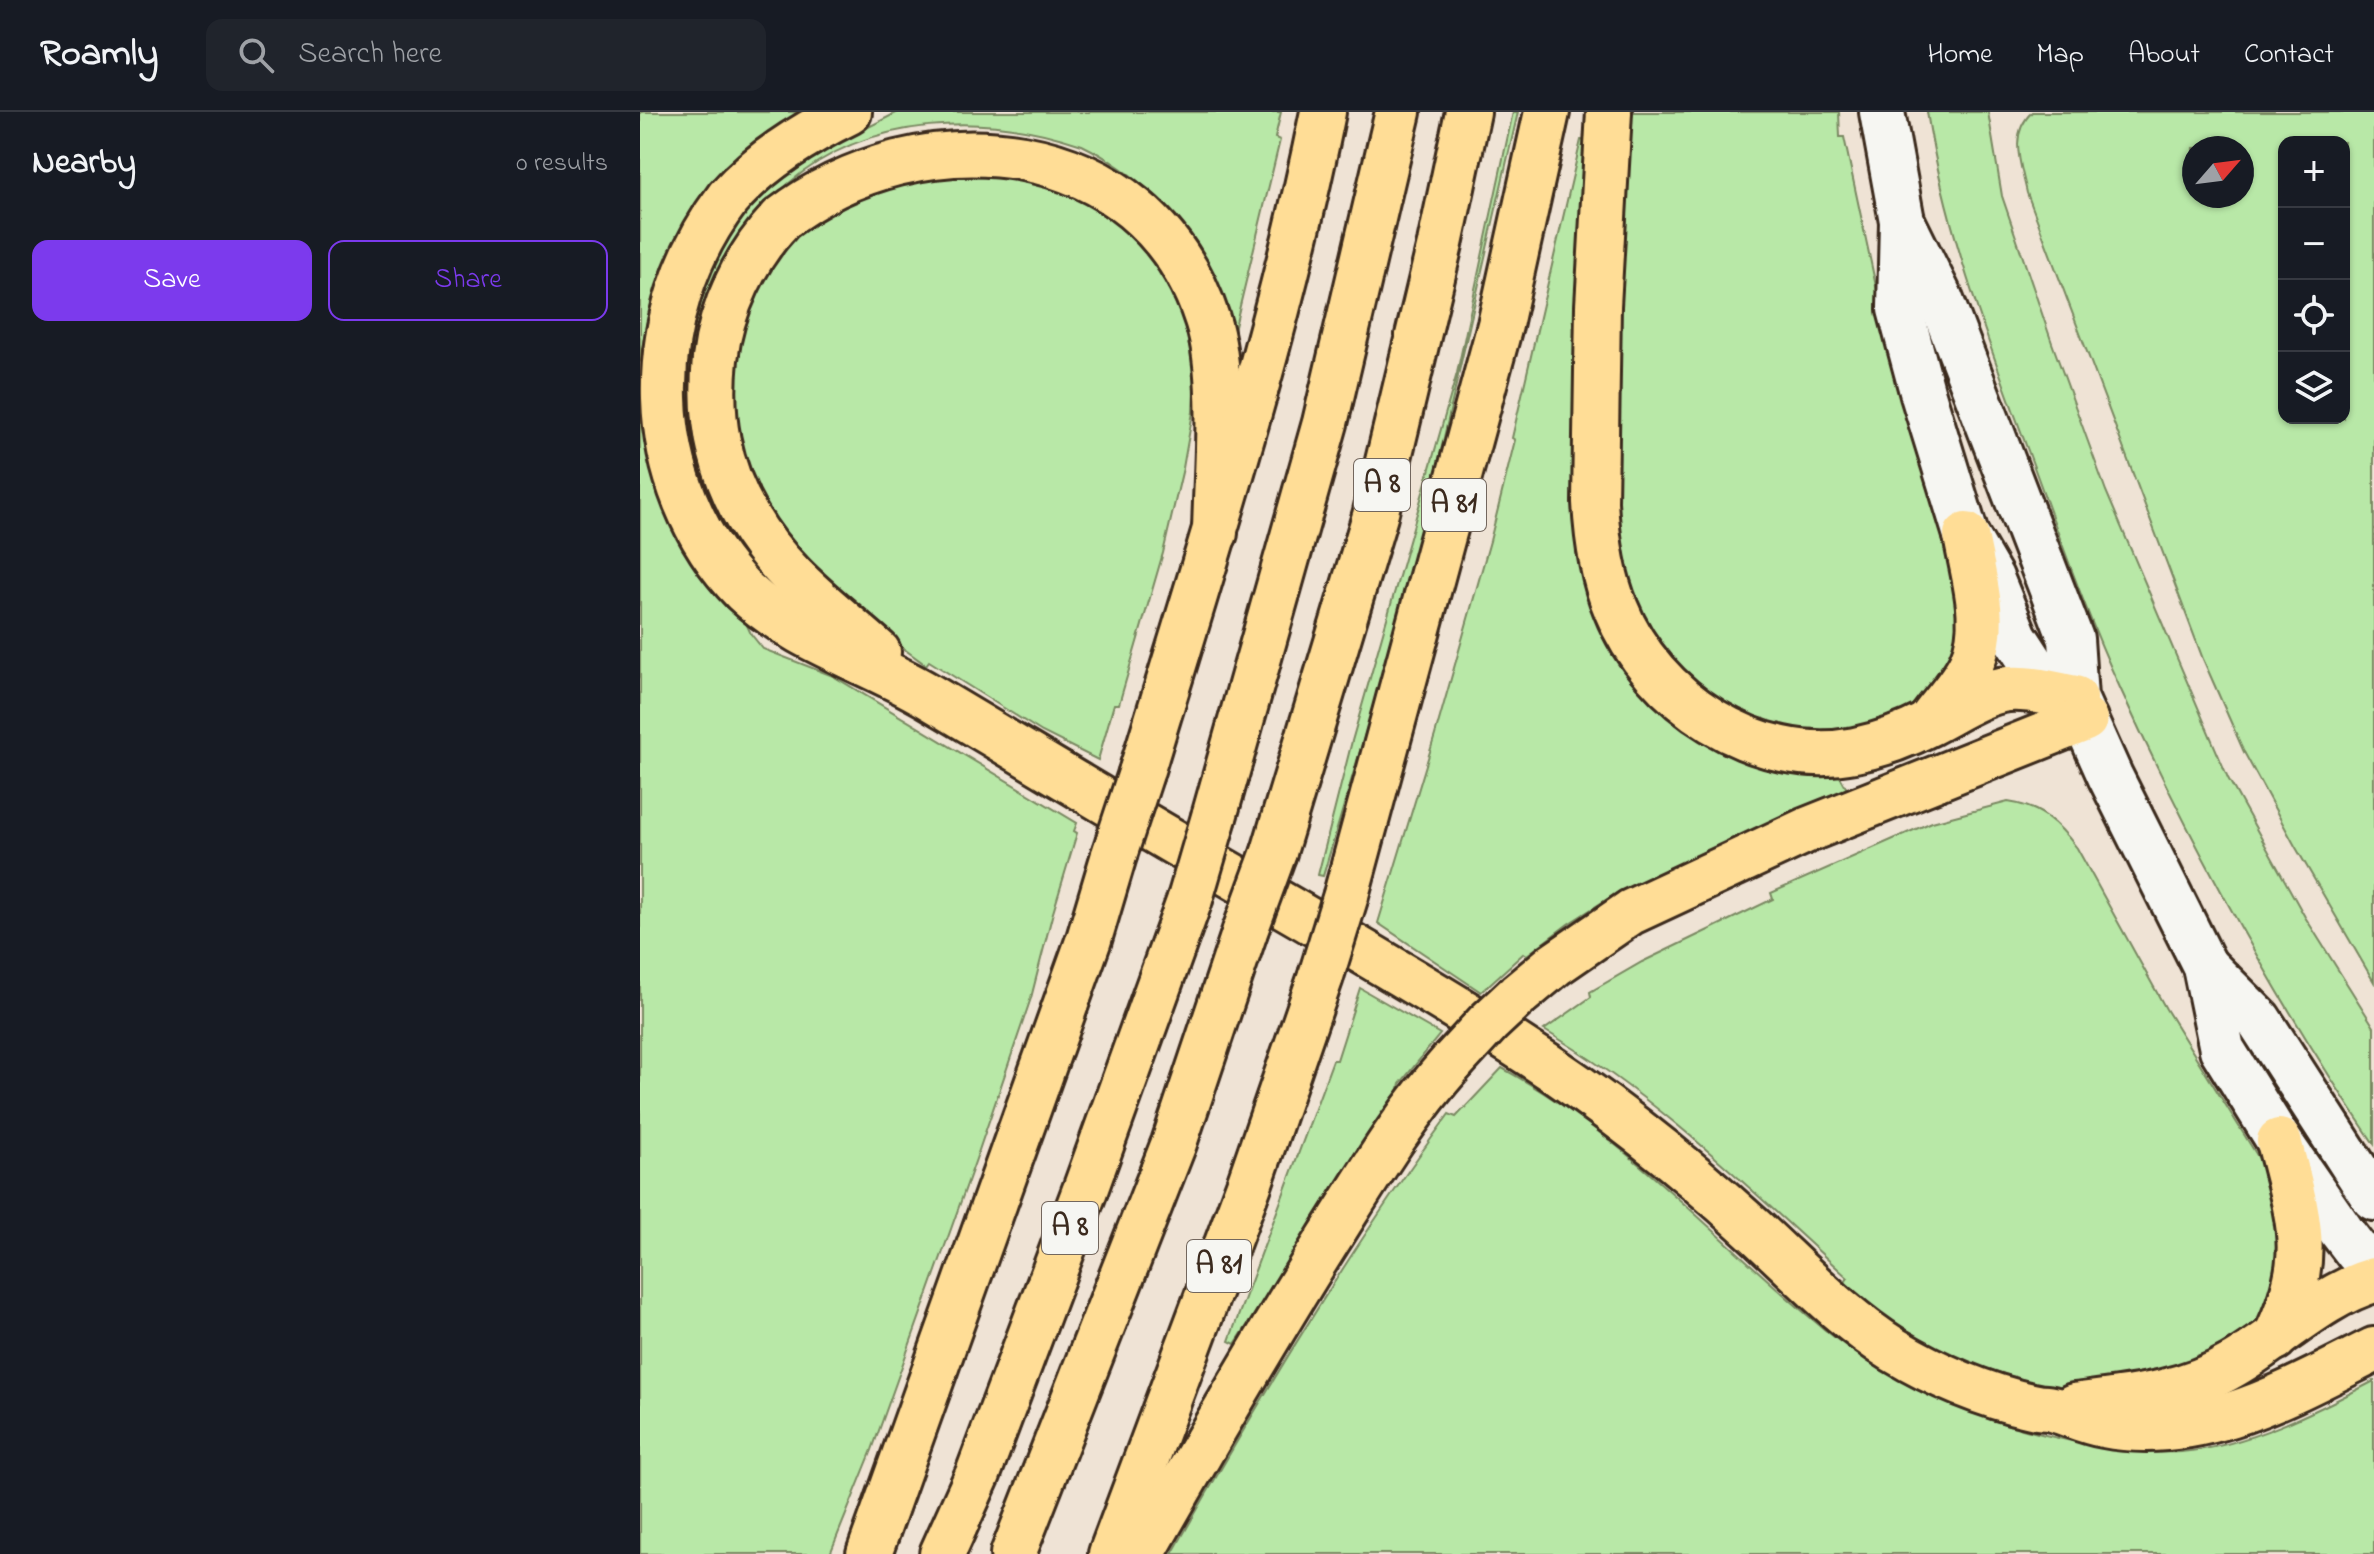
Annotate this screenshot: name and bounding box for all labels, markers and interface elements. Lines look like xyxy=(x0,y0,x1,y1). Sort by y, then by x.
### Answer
search box xyxy=(206,19,766,91)
text: Roamly xyxy=(40,27,158,83)
icon: search xyxy=(234,33,278,77)
text: Search here xyxy=(298,33,442,77)
text: Home xyxy=(1927,35,1993,76)
text: Map xyxy=(2037,35,2084,76)
text: About xyxy=(2128,35,2200,76)
text: Contact xyxy=(2244,35,2334,76)
north arrow xyxy=(2182,136,2254,208)
map controls xyxy=(2278,136,2350,424)
button: + xyxy=(2278,136,2350,208)
text: Nearby xyxy=(32,139,136,189)
text: 0 results xyxy=(516,145,608,183)
button: − xyxy=(2278,208,2350,280)
button: Save xyxy=(32,240,312,321)
button: Share xyxy=(328,240,608,321)
button: locate xyxy=(2278,280,2350,352)
button: layers xyxy=(2278,352,2350,424)
road number: A 8 xyxy=(1354,459,1410,511)
road number: A 81 xyxy=(1422,479,1486,531)
road number: A 8 xyxy=(1042,1202,1098,1254)
road number: A 81 xyxy=(1187,1240,1251,1292)

